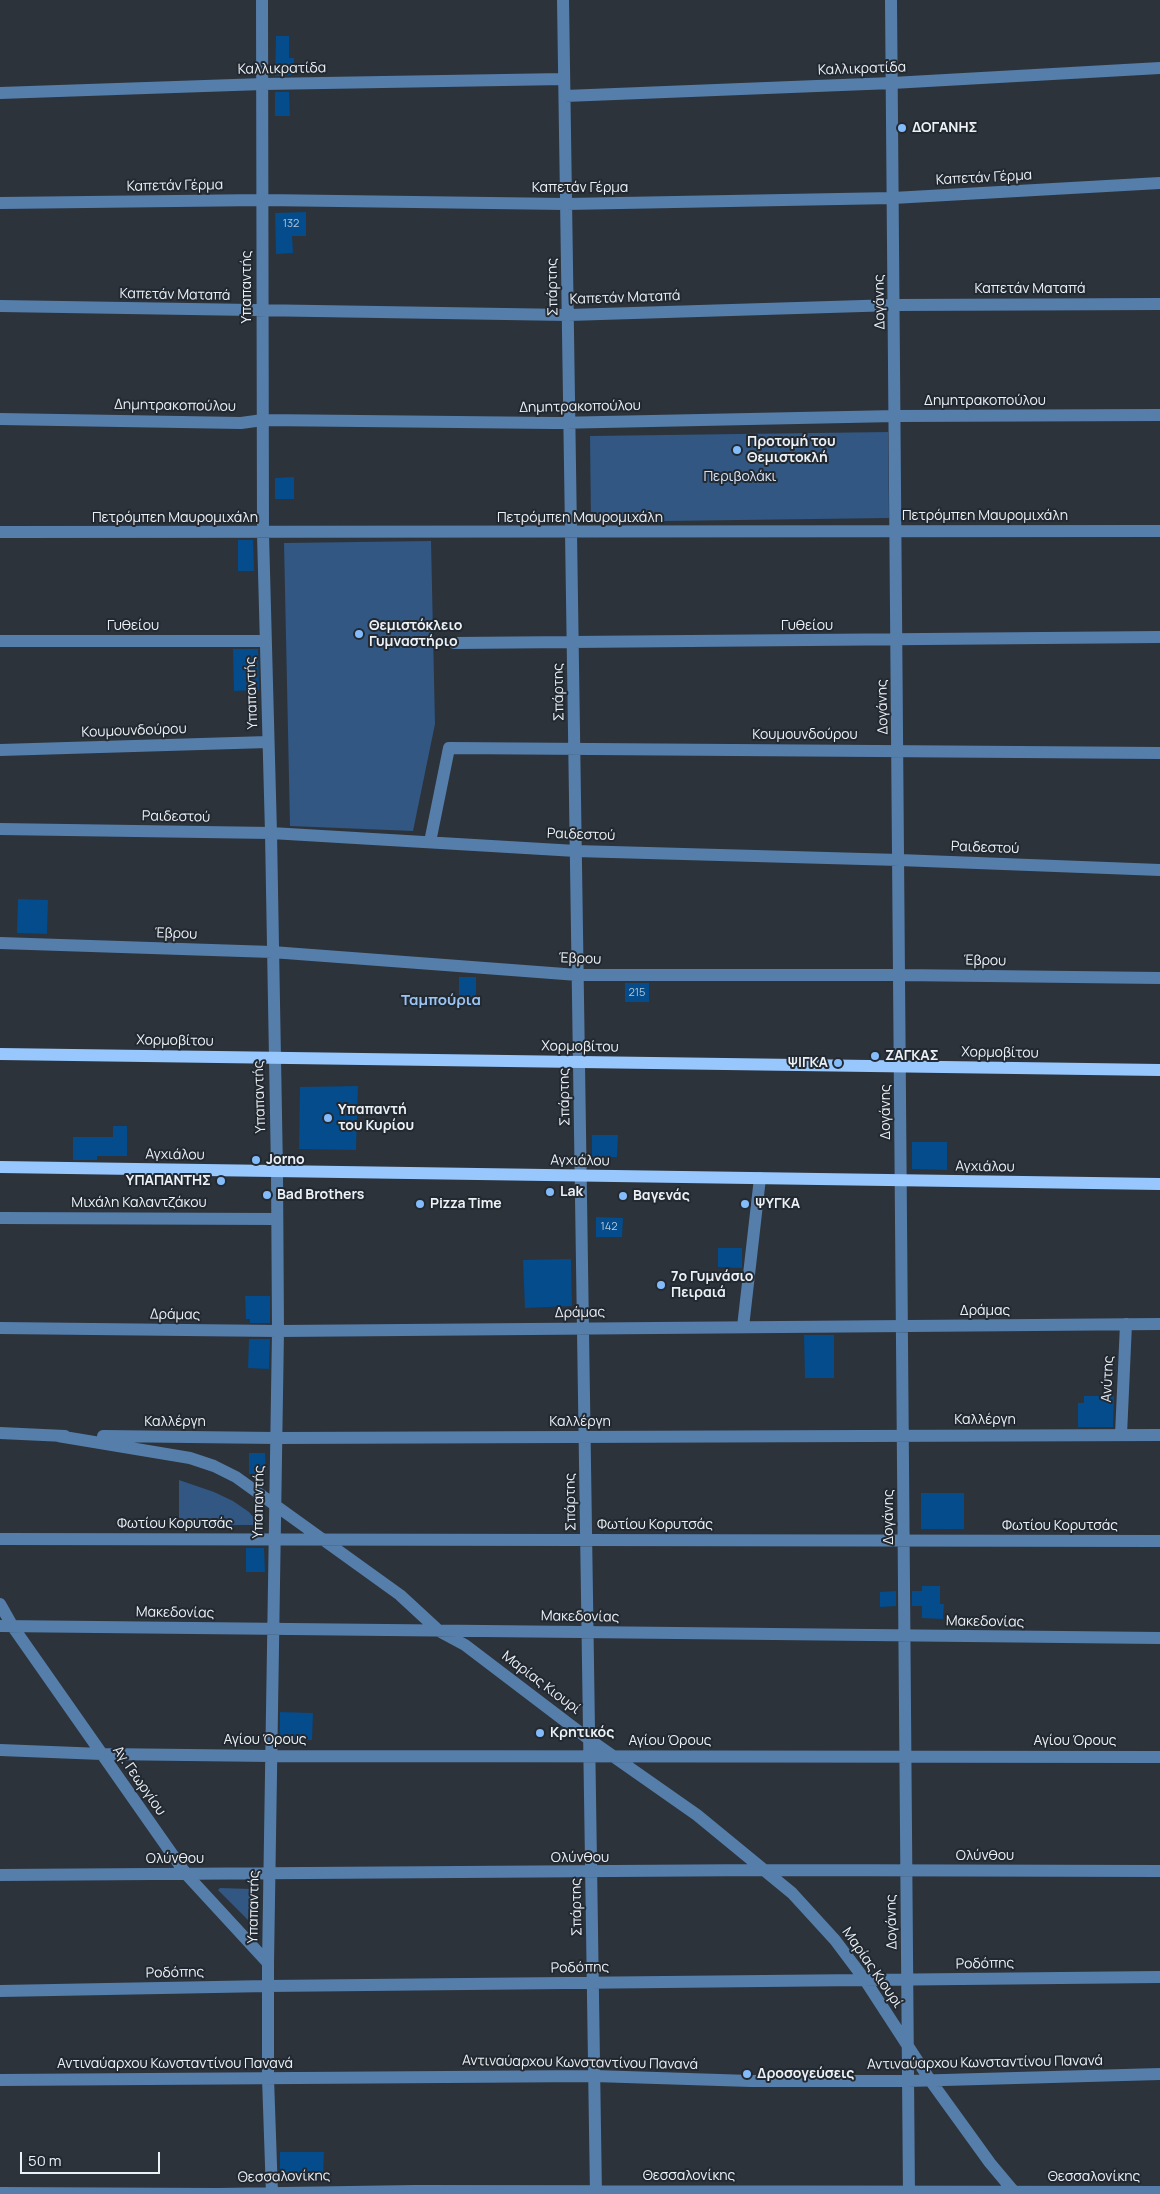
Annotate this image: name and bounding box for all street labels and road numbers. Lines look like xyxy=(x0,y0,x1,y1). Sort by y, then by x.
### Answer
street label: Καλλικρατίδα xyxy=(817,59,907,79)
street label: Καλλικρατίδα xyxy=(238,60,326,78)
street label: Καπετάν Γέρμα xyxy=(935,167,1033,189)
street label: Καπετάν Γέρμα xyxy=(127,177,223,195)
street label: Καπετάν Γέρμα xyxy=(532,180,628,196)
street label: Υπαπαντής xyxy=(239,251,255,323)
street label: Σπάρτης xyxy=(544,258,562,316)
street label: Δογάνης xyxy=(871,274,889,330)
street label: Καπετάν Ματαπά xyxy=(975,281,1085,297)
street label: Καπετάν Ματαπά xyxy=(119,286,231,304)
street label: Καπετάν Ματαπά xyxy=(569,288,681,308)
street label: Δημητρακοπούλου xyxy=(924,393,1046,409)
street label: Δημητρακοπούλου xyxy=(114,397,236,415)
street label: Δημητρακοπούλου xyxy=(519,398,641,416)
street label: Πετρόμπεη Μαυρομιχάλη xyxy=(902,508,1068,524)
street label: Πετρόμπεη Μαυρομιχάλη xyxy=(92,510,258,526)
street label: Πετρόμπεη Μαυρομιχάλη xyxy=(497,510,663,526)
street label: Γυθείου xyxy=(107,618,159,634)
street label: Γυθείου xyxy=(781,618,833,634)
street label: Υπαπαντής xyxy=(242,656,262,730)
street label: Σπάρτης xyxy=(550,663,568,721)
street label: Δογάνης xyxy=(874,679,892,735)
street label: Κουμουνδούρου xyxy=(81,721,187,741)
street label: Κουμουνδούρου xyxy=(752,727,858,743)
street label: Ραιδεστού xyxy=(142,808,210,826)
street label: Ραιδεστού xyxy=(546,825,616,845)
street label: Ραιδεστού xyxy=(950,838,1020,858)
street label: Έβρου xyxy=(154,925,198,943)
street label: Έβρου xyxy=(558,950,602,968)
street label: Έβρου xyxy=(964,952,1006,970)
street label: Χορμοβίτου xyxy=(136,1032,214,1050)
street label: Χορμοβίτου xyxy=(541,1038,619,1056)
street label: Χορμοβίτου xyxy=(961,1044,1039,1062)
street label: Υπαπαντής xyxy=(250,1060,270,1134)
street label: Σπάρτης xyxy=(556,1068,574,1126)
street label: Δογάνης xyxy=(878,1084,894,1140)
street label: Αγχιάλου xyxy=(145,1146,205,1164)
street label: Αγχιάλου xyxy=(550,1152,610,1170)
street label: Αγχιάλου xyxy=(955,1158,1015,1176)
street label: Μιχάλη Καλαντζάκου xyxy=(71,1195,207,1211)
street label: Δράμας xyxy=(960,1303,1010,1319)
street label: Δράμας xyxy=(555,1304,605,1322)
street label: Δράμας xyxy=(150,1306,200,1324)
street label: Ανύτης xyxy=(1098,1355,1118,1403)
street label: Καλλέργη xyxy=(954,1412,1016,1428)
street label: Καλλέργη xyxy=(144,1414,206,1430)
street label: Καλλέργη xyxy=(549,1414,611,1430)
street label: Υπαπαντής xyxy=(250,1465,268,1539)
street label: Σπάρτης xyxy=(562,1473,580,1531)
street label: Δογάνης xyxy=(881,1489,897,1545)
street label: Φωτίου Κορυτσάς xyxy=(117,1516,233,1532)
street label: Φωτίου Κορυτσάς xyxy=(597,1517,713,1533)
street label: Φωτίου Κορυτσάς xyxy=(1002,1518,1118,1534)
street label: Μακεδονίας xyxy=(136,1604,214,1622)
street label: Μακεδονίας xyxy=(541,1608,619,1626)
street label: Μακεδονίας xyxy=(946,1613,1024,1631)
street label: Μαρίας Κιουρί xyxy=(498,1648,584,1718)
street label: Αγίου Όρους xyxy=(223,1732,307,1748)
street label: Αγίου Όρους xyxy=(628,1733,712,1749)
street label: Αγίου Όρους xyxy=(1033,1733,1117,1749)
street label: Αγ. Γεωργίου xyxy=(109,1743,169,1819)
street label: Ολύνθου xyxy=(956,1848,1014,1864)
street label: Ολύνθου xyxy=(551,1850,609,1866)
street label: Ολύνθου xyxy=(146,1851,204,1867)
street label: Υπαπαντής xyxy=(245,1870,263,1944)
street label: Σπάρτης xyxy=(568,1878,586,1936)
street label: Δογάνης xyxy=(883,1894,901,1950)
street label: Μαρίας Κιουρί xyxy=(838,1925,906,2011)
street label: Ροδόπης xyxy=(956,1955,1014,1973)
street label: Ροδόπης xyxy=(551,1959,609,1977)
street label: Ροδόπης xyxy=(146,1964,204,1982)
street label: Αντιναύαρχου Κωνσταντίνου Πανανά xyxy=(462,2053,698,2073)
street label: Αντιναύαρχου Κωνσταντίνου Πανανά xyxy=(867,2053,1103,2073)
street label: Αντιναύαρχου Κωνσταντίνου Πανανά xyxy=(57,2056,293,2072)
street label: Θεσσαλονίκης xyxy=(238,2168,330,2186)
street label: Θεσσαλονίκης xyxy=(643,2168,735,2184)
street label: Θεσσαλονίκης xyxy=(1048,2169,1140,2185)

